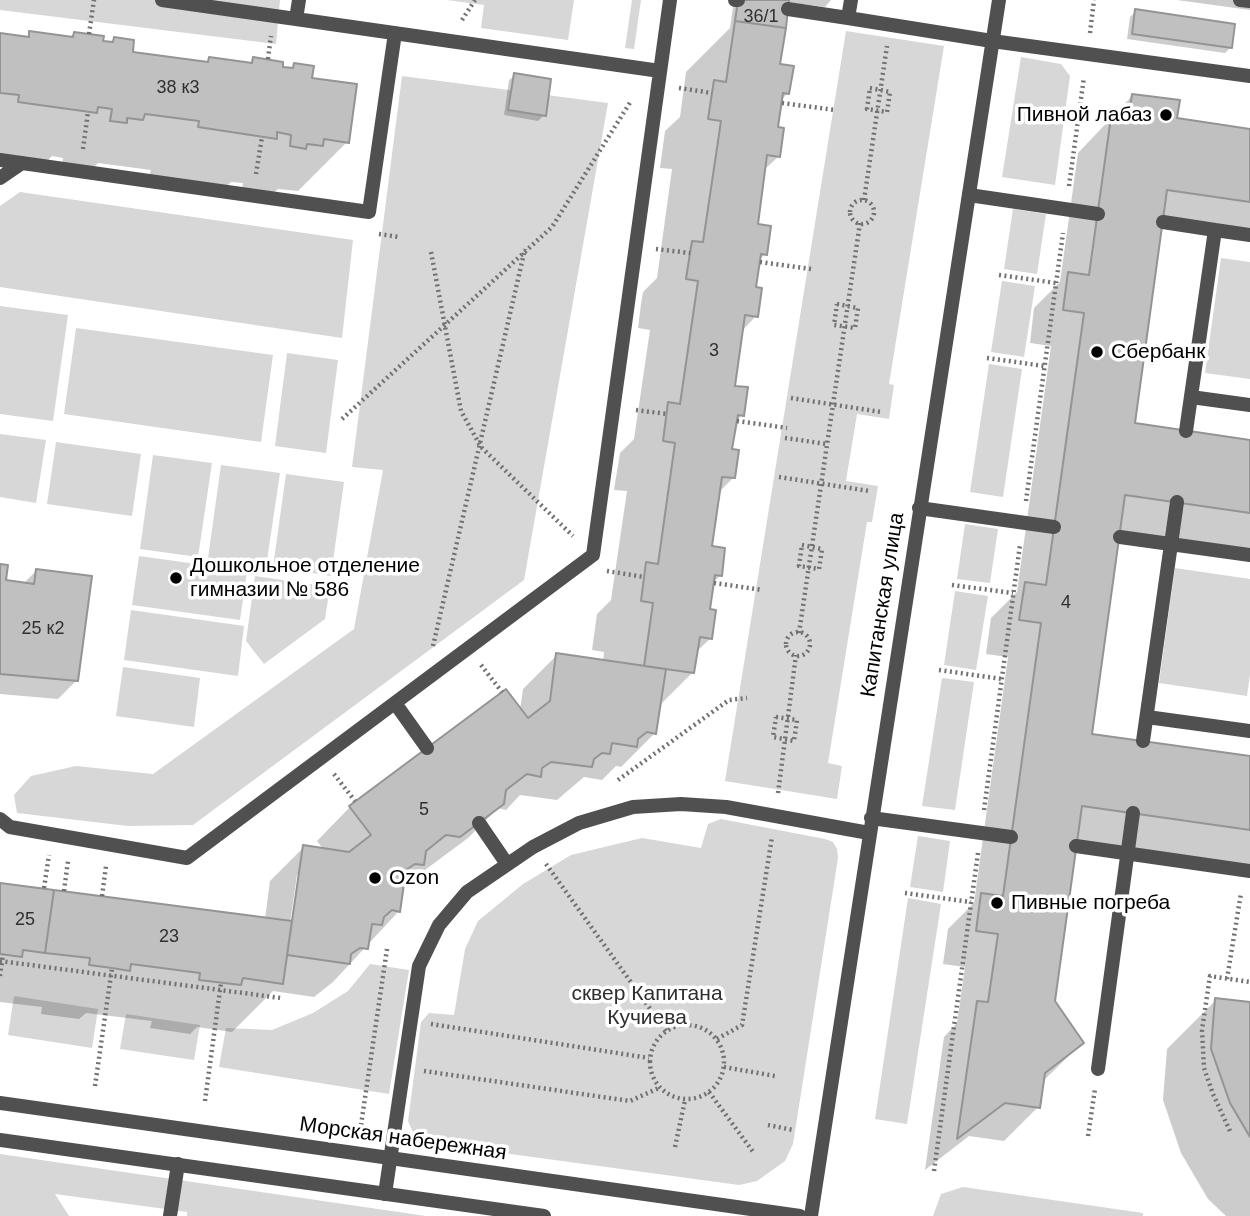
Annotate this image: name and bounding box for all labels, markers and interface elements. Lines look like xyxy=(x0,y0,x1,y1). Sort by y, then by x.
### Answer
house number: 36/1 xyxy=(743,6,779,28)
house number: 38 к3 xyxy=(157,77,199,99)
place label: Пивной лабаз xyxy=(1017,102,1152,128)
marker: Пивной лабаз xyxy=(1158,107,1174,123)
place label: Сбербанк xyxy=(1111,339,1205,365)
house number: 3 xyxy=(709,340,719,362)
marker: Сбербанк xyxy=(1089,344,1105,360)
street label: Капитанская улица xyxy=(856,511,910,699)
place label: Дошкольное отделение гимназии № 586 xyxy=(190,553,420,603)
marker: Дошкольное отделение гимназии № 586 xyxy=(168,570,184,586)
house number: 4 xyxy=(1061,592,1071,614)
house number: 25 к2 xyxy=(22,618,64,640)
house number: 5 xyxy=(419,799,429,821)
place label: Ozon xyxy=(389,865,439,891)
marker: Ozon xyxy=(367,870,383,886)
place label: Пивные погреба xyxy=(1011,890,1170,916)
marker: Пивные погреба xyxy=(989,895,1005,911)
house number: 25 xyxy=(15,909,35,931)
house number: 23 xyxy=(159,926,179,948)
park label: сквер Капитана Кучиева xyxy=(571,981,723,1031)
street label: Морская набережная xyxy=(298,1112,508,1166)

